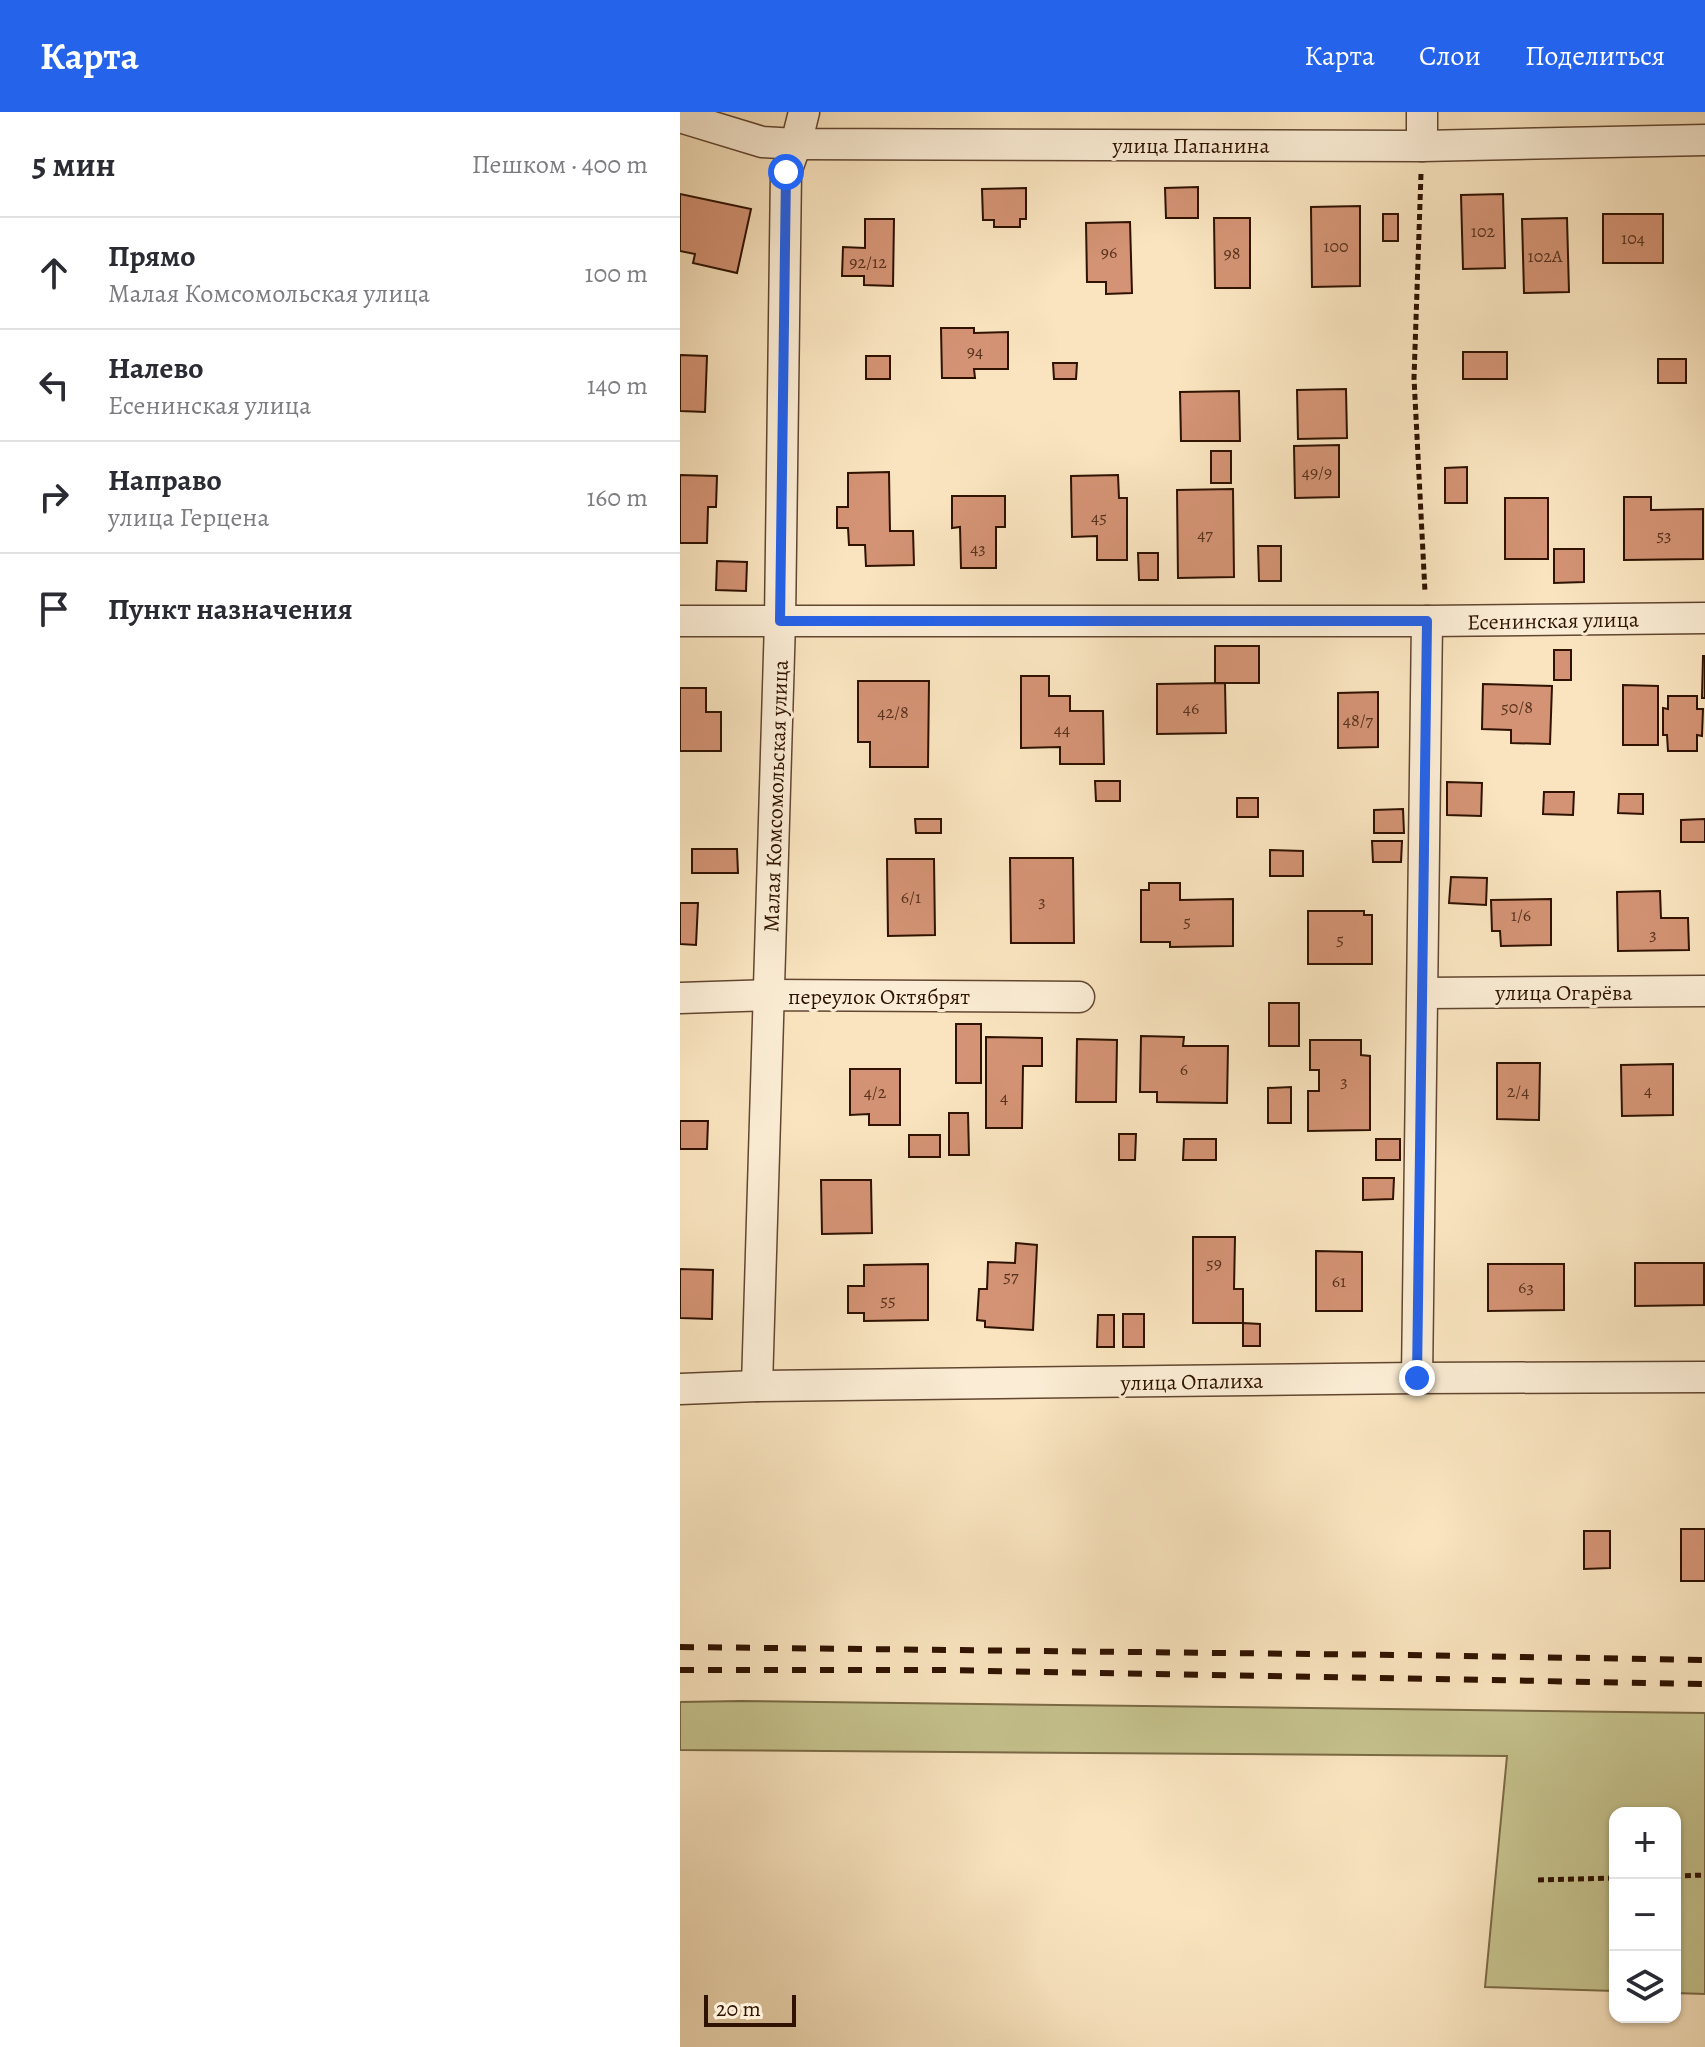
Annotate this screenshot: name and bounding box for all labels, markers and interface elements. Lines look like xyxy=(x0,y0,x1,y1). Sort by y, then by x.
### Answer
text: Карта xyxy=(40,30,139,82)
text: Карта xyxy=(1304,37,1375,75)
text: Слои xyxy=(1419,37,1481,75)
text: Поделиться xyxy=(1525,37,1665,75)
street label: улица Папанина xyxy=(1111,131,1270,161)
text: 5 мин xyxy=(32,141,116,188)
text: Пешком · 400 m xyxy=(472,147,648,182)
route start xyxy=(768,154,804,190)
house number: 102 xyxy=(1471,219,1496,243)
house number: 104 xyxy=(1621,226,1645,250)
house number: 100 xyxy=(1323,234,1349,258)
text: Прямо xyxy=(108,236,195,276)
house number: 96 xyxy=(1101,240,1117,264)
house number: 98 xyxy=(1224,241,1240,265)
house number: 102А xyxy=(1528,244,1563,268)
house number: 92/12 xyxy=(849,250,887,274)
icon: ahead xyxy=(32,251,76,295)
text: 100 m xyxy=(585,256,648,291)
text: Малая Комсомольская улица xyxy=(108,276,430,311)
house number: 94 xyxy=(967,339,983,363)
text: Налево xyxy=(108,348,203,388)
icon: left xyxy=(32,363,76,407)
text: 140 m xyxy=(587,368,648,403)
text: Есенинская улица xyxy=(108,388,311,423)
text: Направо xyxy=(108,460,222,500)
house number: 49/9 xyxy=(1302,460,1332,484)
icon: right xyxy=(32,475,76,519)
text: 160 m xyxy=(586,480,648,515)
text: улица Герцена xyxy=(108,500,270,535)
house number: 45 xyxy=(1091,505,1107,529)
house number: 47 xyxy=(1197,522,1213,546)
house number: 53 xyxy=(1656,523,1672,547)
house number: 43 xyxy=(970,536,986,560)
icon: arrive xyxy=(32,587,76,631)
text: Пункт назначения xyxy=(108,589,353,629)
street label: Есенинская улица xyxy=(1467,604,1640,637)
street label: Малая Комсомольская улица xyxy=(756,659,796,933)
house number: 50/8 xyxy=(1501,695,1533,719)
house number: 46 xyxy=(1183,696,1199,720)
house number: 42/8 xyxy=(877,700,909,724)
house number: 48/7 xyxy=(1343,708,1374,732)
house number: 44 xyxy=(1054,717,1070,741)
house number: 6/1 xyxy=(901,885,921,909)
house number: 3 xyxy=(1038,889,1046,913)
house number: 1/6 xyxy=(1511,903,1531,927)
house number: 5 xyxy=(1183,909,1191,933)
house number: 3 xyxy=(1649,922,1657,946)
house number: 5 xyxy=(1336,927,1344,951)
street label: улица Огарёва xyxy=(1494,978,1633,1008)
street label: переулок Октябрят xyxy=(788,982,970,1012)
house number: 6 xyxy=(1180,1057,1188,1081)
house number: 3 xyxy=(1340,1069,1348,1093)
house number: 4 xyxy=(1644,1078,1652,1102)
house number: 2/4 xyxy=(1507,1079,1529,1103)
house number: 4/2 xyxy=(864,1080,887,1104)
house number: 4 xyxy=(1000,1085,1008,1109)
house number: 59 xyxy=(1206,1251,1222,1275)
house number: 57 xyxy=(1003,1264,1019,1288)
house number: 61 xyxy=(1332,1269,1346,1293)
house number: 63 xyxy=(1518,1275,1534,1299)
house number: 55 xyxy=(880,1288,896,1312)
route end xyxy=(1399,1360,1435,1396)
street label: улица Опалиха xyxy=(1119,1366,1264,1398)
map controls xyxy=(1609,1807,1681,2023)
button: + xyxy=(1609,1807,1681,1879)
button: − xyxy=(1609,1879,1681,1951)
button: layers xyxy=(1609,1951,1681,2023)
scale bar xyxy=(704,1991,796,2027)
text: 20 m xyxy=(716,1994,761,2024)

